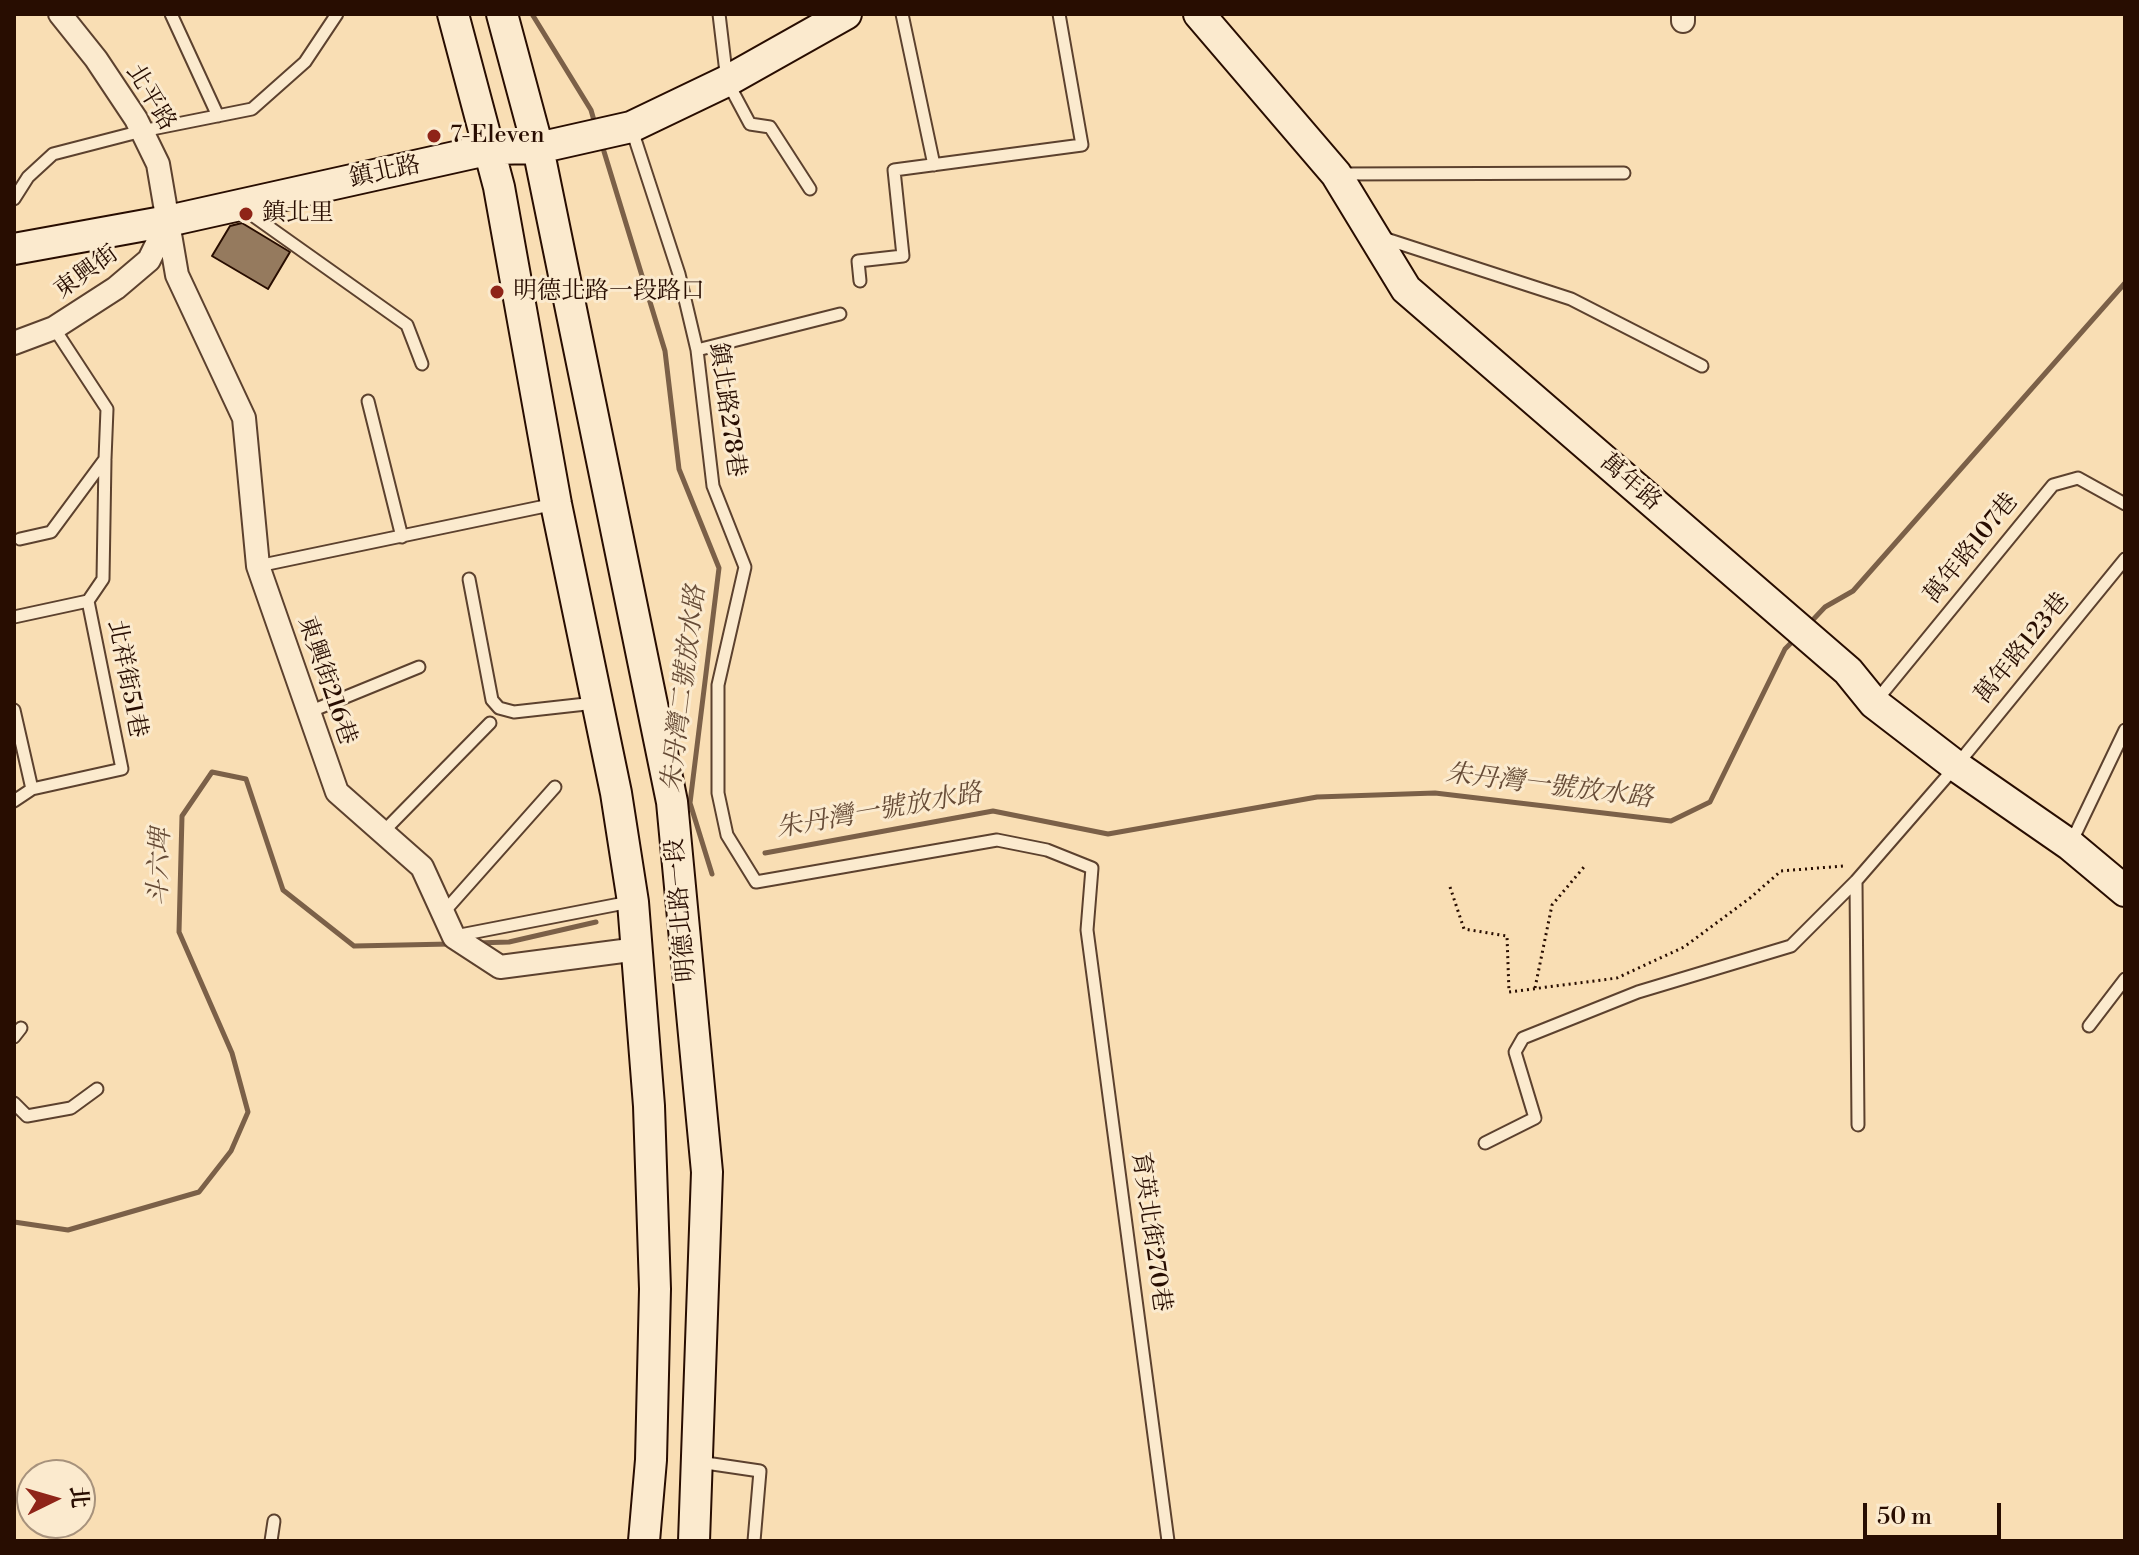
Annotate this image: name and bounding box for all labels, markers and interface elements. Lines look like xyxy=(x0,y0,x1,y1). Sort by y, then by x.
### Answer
street label: 北平路 xyxy=(119,60,181,136)
place label: 7-Eleven xyxy=(450,122,545,150)
marker: 7-Eleven xyxy=(425,127,443,145)
street label: 鎮北路 xyxy=(347,151,423,195)
place label: 鎮北里 xyxy=(262,200,334,228)
marker: 鎮北里 xyxy=(237,205,255,223)
street label: 東興街 xyxy=(49,240,125,306)
place label: 明德北路一段路口 xyxy=(513,278,705,306)
marker: 明德北路一段路口 xyxy=(488,283,506,301)
street label: 鎮北路278巷 xyxy=(702,341,750,479)
street label: 萬年路 xyxy=(1593,449,1667,517)
street label: 萬年路107巷 xyxy=(1919,488,2025,610)
water label: 朱丹灣二號放水路 xyxy=(657,584,713,794)
street label: 萬年路123巷 xyxy=(1970,588,2076,710)
street label: 東興街216巷 xyxy=(291,613,361,749)
street label: 北祥街51巷 xyxy=(100,618,152,740)
water label: 朱丹灣一號放水路 xyxy=(1444,759,1654,815)
water label: 朱丹灣一號放水路 xyxy=(774,779,984,845)
water label: 斗六埤 xyxy=(144,827,178,907)
street label: 明德北路一段 xyxy=(661,837,703,983)
street label: 育英北街270巷 xyxy=(1125,1150,1175,1314)
north arrow xyxy=(16,1459,96,1539)
text: 北 xyxy=(64,1485,93,1509)
scale bar xyxy=(1867,1487,2005,1537)
text: 50 m xyxy=(1877,1502,1932,1532)

